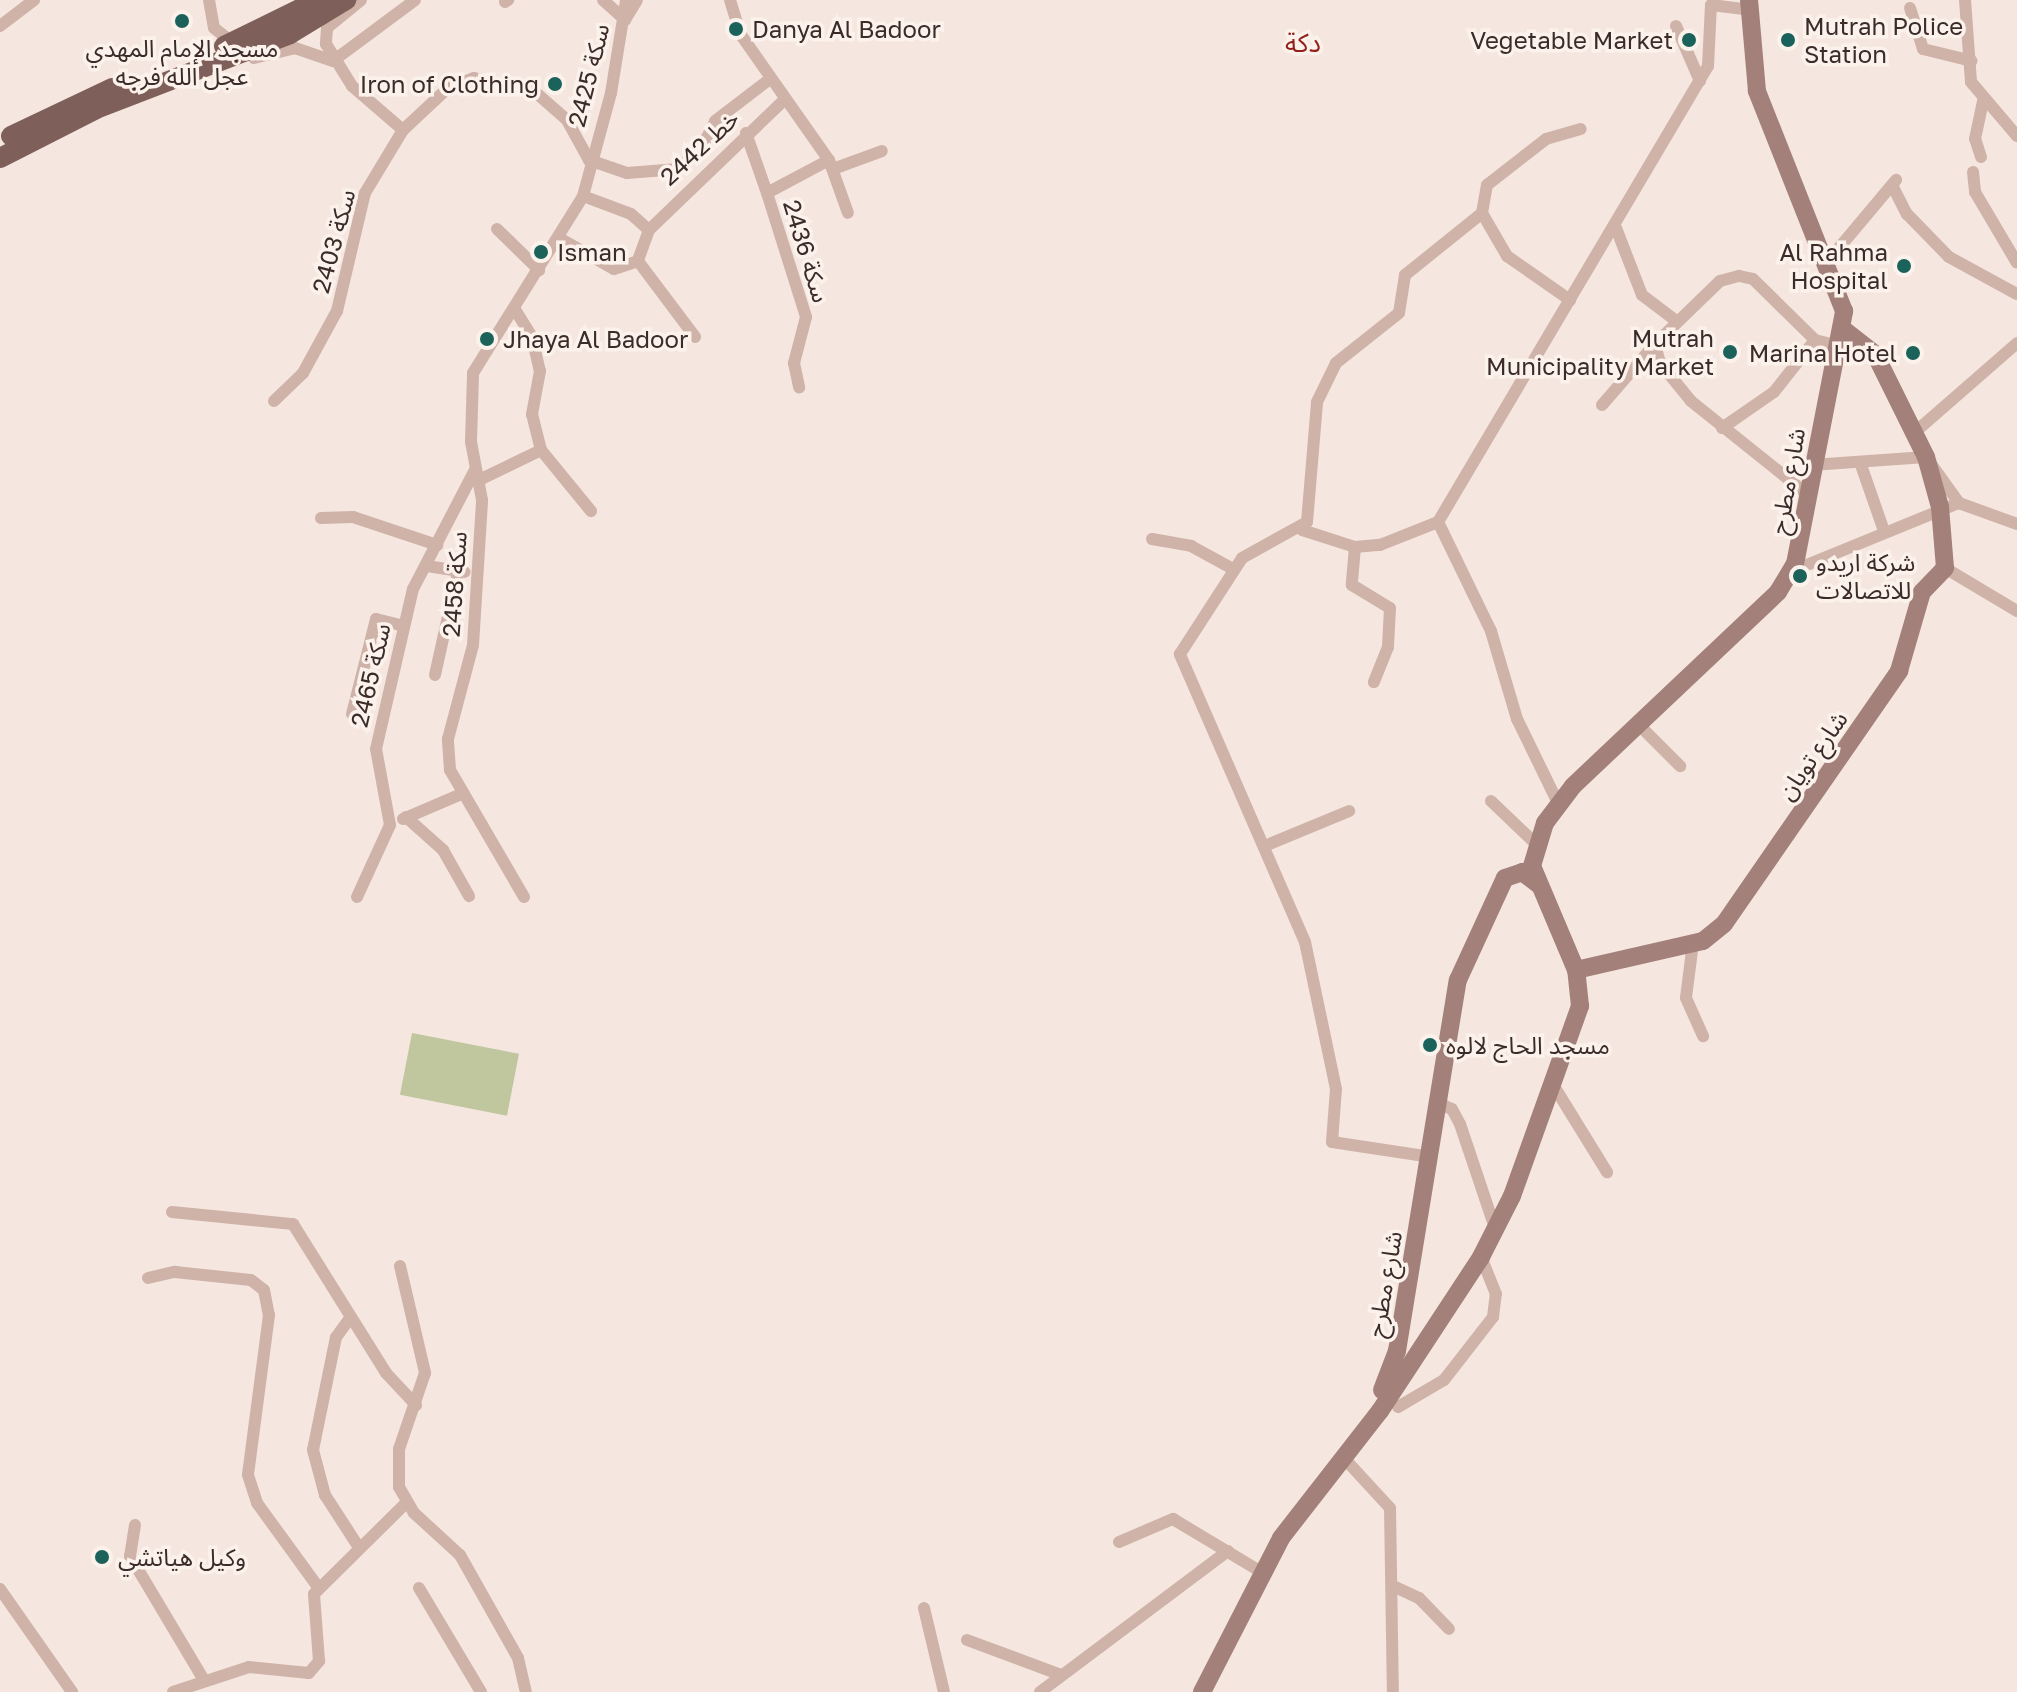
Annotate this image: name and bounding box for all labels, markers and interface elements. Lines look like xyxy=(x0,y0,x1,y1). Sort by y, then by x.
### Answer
marker: مسجد الإمام المهدي عجل الله فرجه xyxy=(173,12,191,30)
place label: Mutrah Police Station xyxy=(1804,12,1963,68)
place label: Danya Al Badoor xyxy=(752,15,941,43)
marker: Danya Al Badoor xyxy=(727,20,745,38)
street label: سكة 2425 xyxy=(561,21,615,129)
place label: Vegetable Market xyxy=(1470,26,1673,54)
district label: دكة xyxy=(1285,27,1321,59)
marker: Vegetable Market xyxy=(1680,31,1698,49)
marker: Mutrah Police Station xyxy=(1779,31,1797,49)
place label: مسجد الإمام المهدي عجل الله فرجه xyxy=(86,34,278,90)
place label: Iron of Clothing xyxy=(360,70,539,98)
marker: Iron of Clothing xyxy=(546,75,564,93)
street label: 2442 خط xyxy=(654,103,744,191)
street label: سكة 2403 xyxy=(305,186,361,296)
street label: سكة 2436 xyxy=(778,196,836,306)
place label: Isman xyxy=(557,238,627,266)
place label: Al Rahma Hospital xyxy=(1780,238,1888,294)
marker: Isman xyxy=(532,243,550,261)
marker: Al Rahma Hospital xyxy=(1895,257,1913,275)
place label: Mutrah Municipality Market xyxy=(1486,324,1714,380)
place label: Jhaya Al Badoor xyxy=(503,325,688,353)
marker: Jhaya Al Badoor xyxy=(478,330,496,348)
place label: Marina Hotel xyxy=(1749,339,1897,367)
marker: Mutrah Municipality Market xyxy=(1721,343,1739,361)
marker: Marina Hotel xyxy=(1904,344,1922,362)
street label: شارع مطرح xyxy=(1764,426,1810,536)
street label: سكة 2458 xyxy=(436,530,472,638)
place label: شركة اريدو للاتصالات xyxy=(1816,548,1915,604)
marker: شركة اريدو للاتصالات xyxy=(1791,567,1809,585)
street label: سكة 2465 xyxy=(344,620,396,730)
street label: شارع تويان xyxy=(1771,705,1853,805)
place label: مسجد الحاج لالوه xyxy=(1446,1031,1610,1059)
marker: مسجد الحاج لالوه xyxy=(1421,1036,1439,1054)
street label: شارع مطرح xyxy=(1361,1229,1407,1339)
place label: وكيل هياتشي xyxy=(118,1543,246,1571)
marker: وكيل هياتشي xyxy=(93,1548,111,1566)

